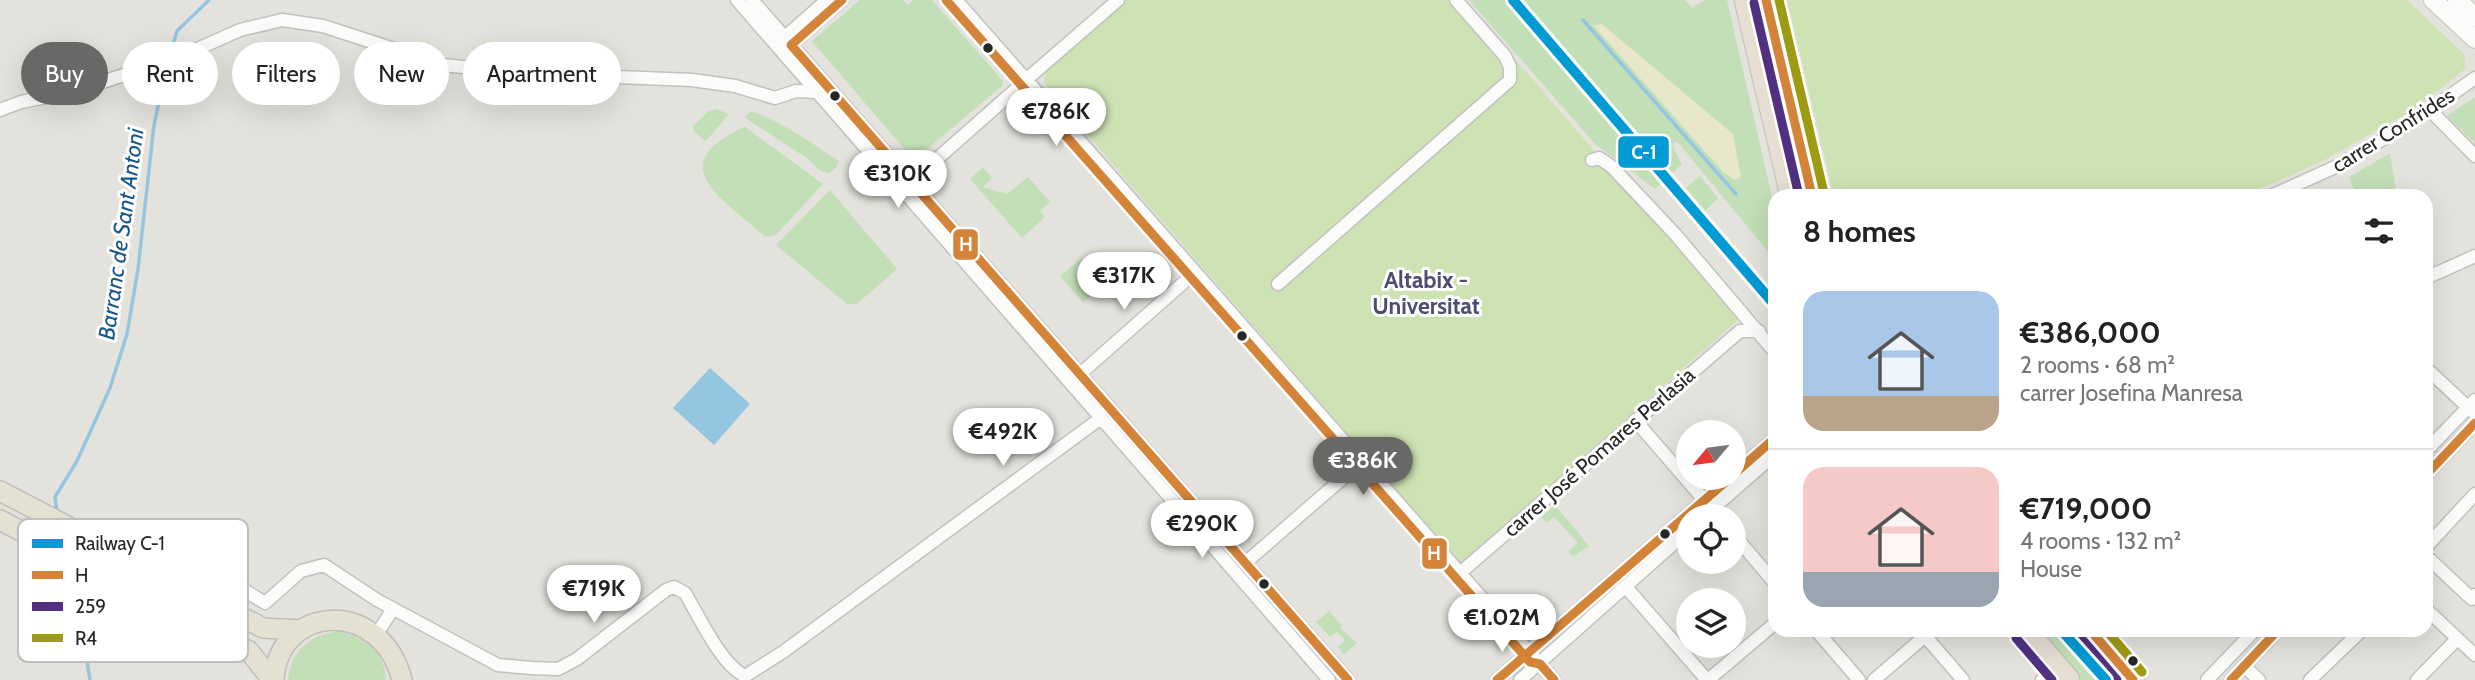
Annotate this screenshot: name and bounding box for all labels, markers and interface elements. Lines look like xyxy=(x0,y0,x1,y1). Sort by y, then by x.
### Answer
unlabelled marker xyxy=(981,41,995,55)
chip: Buy xyxy=(21,42,108,105)
chip: Rent xyxy=(122,42,218,105)
chip: Filters xyxy=(232,42,340,105)
chip: New xyxy=(354,42,449,105)
chip: Apartment xyxy=(463,42,621,105)
street label: carrer Confrides xyxy=(2327,82,2459,178)
pin: €786K xyxy=(1007,88,1105,148)
unlabelled marker xyxy=(828,89,842,103)
text: €786K xyxy=(1022,97,1090,125)
water label: Barranc de Sant Antoni xyxy=(92,125,150,342)
line badge: C-1 xyxy=(1617,135,1670,169)
text: C-1 xyxy=(1631,141,1657,164)
pin: €310K xyxy=(849,150,947,210)
text: €310K xyxy=(865,159,931,187)
icon: filters xyxy=(2360,212,2398,250)
text: 8 homes xyxy=(1803,213,1916,250)
line badge: H xyxy=(952,228,979,261)
text: H xyxy=(959,233,973,256)
pin: €317K xyxy=(1075,252,1173,312)
text: €317K xyxy=(1093,261,1155,289)
district label: Altabix - Universitat xyxy=(1372,266,1480,320)
text: €386,000 xyxy=(2020,314,2161,351)
icon: home xyxy=(1859,319,1943,403)
unlabelled marker xyxy=(1235,329,1249,343)
text: 2 rooms · 68 m² xyxy=(2020,351,2175,379)
street label: carrer José Pomares Perlasia xyxy=(1498,362,1700,542)
text: carrer Josefina Manresa xyxy=(2020,379,2243,407)
pin: €492K xyxy=(954,408,1052,468)
text: €492K xyxy=(969,417,1037,445)
north arrow xyxy=(1676,420,1746,490)
map controls xyxy=(1676,420,1746,658)
pin: €386K xyxy=(1314,438,1412,497)
text: €386K xyxy=(1329,446,1397,474)
text: €719,000 xyxy=(2020,490,2152,527)
icon: home xyxy=(1859,495,1943,579)
pin: €290K xyxy=(1153,500,1251,560)
button: locate xyxy=(1676,504,1746,574)
text: €290K xyxy=(1167,509,1237,537)
legend xyxy=(18,519,248,662)
unlabelled marker xyxy=(1658,527,1672,541)
text: 4 rooms · 132 m² xyxy=(2020,527,2181,555)
text: Railway C-1 xyxy=(75,532,165,555)
line badge: H xyxy=(1421,537,1448,570)
text: H xyxy=(1427,542,1441,565)
text: House xyxy=(2020,555,2082,583)
text: H xyxy=(75,564,88,587)
pin: €719K xyxy=(545,566,643,625)
text: €719K xyxy=(563,574,625,602)
unlabelled marker xyxy=(1257,577,1271,591)
button: layers xyxy=(1676,588,1746,658)
pin: €1.02M xyxy=(1445,594,1559,654)
text: 259 xyxy=(75,595,106,618)
text: €1.02M xyxy=(1464,603,1540,631)
text: R4 xyxy=(75,627,97,650)
unlabelled marker xyxy=(2126,654,2140,668)

